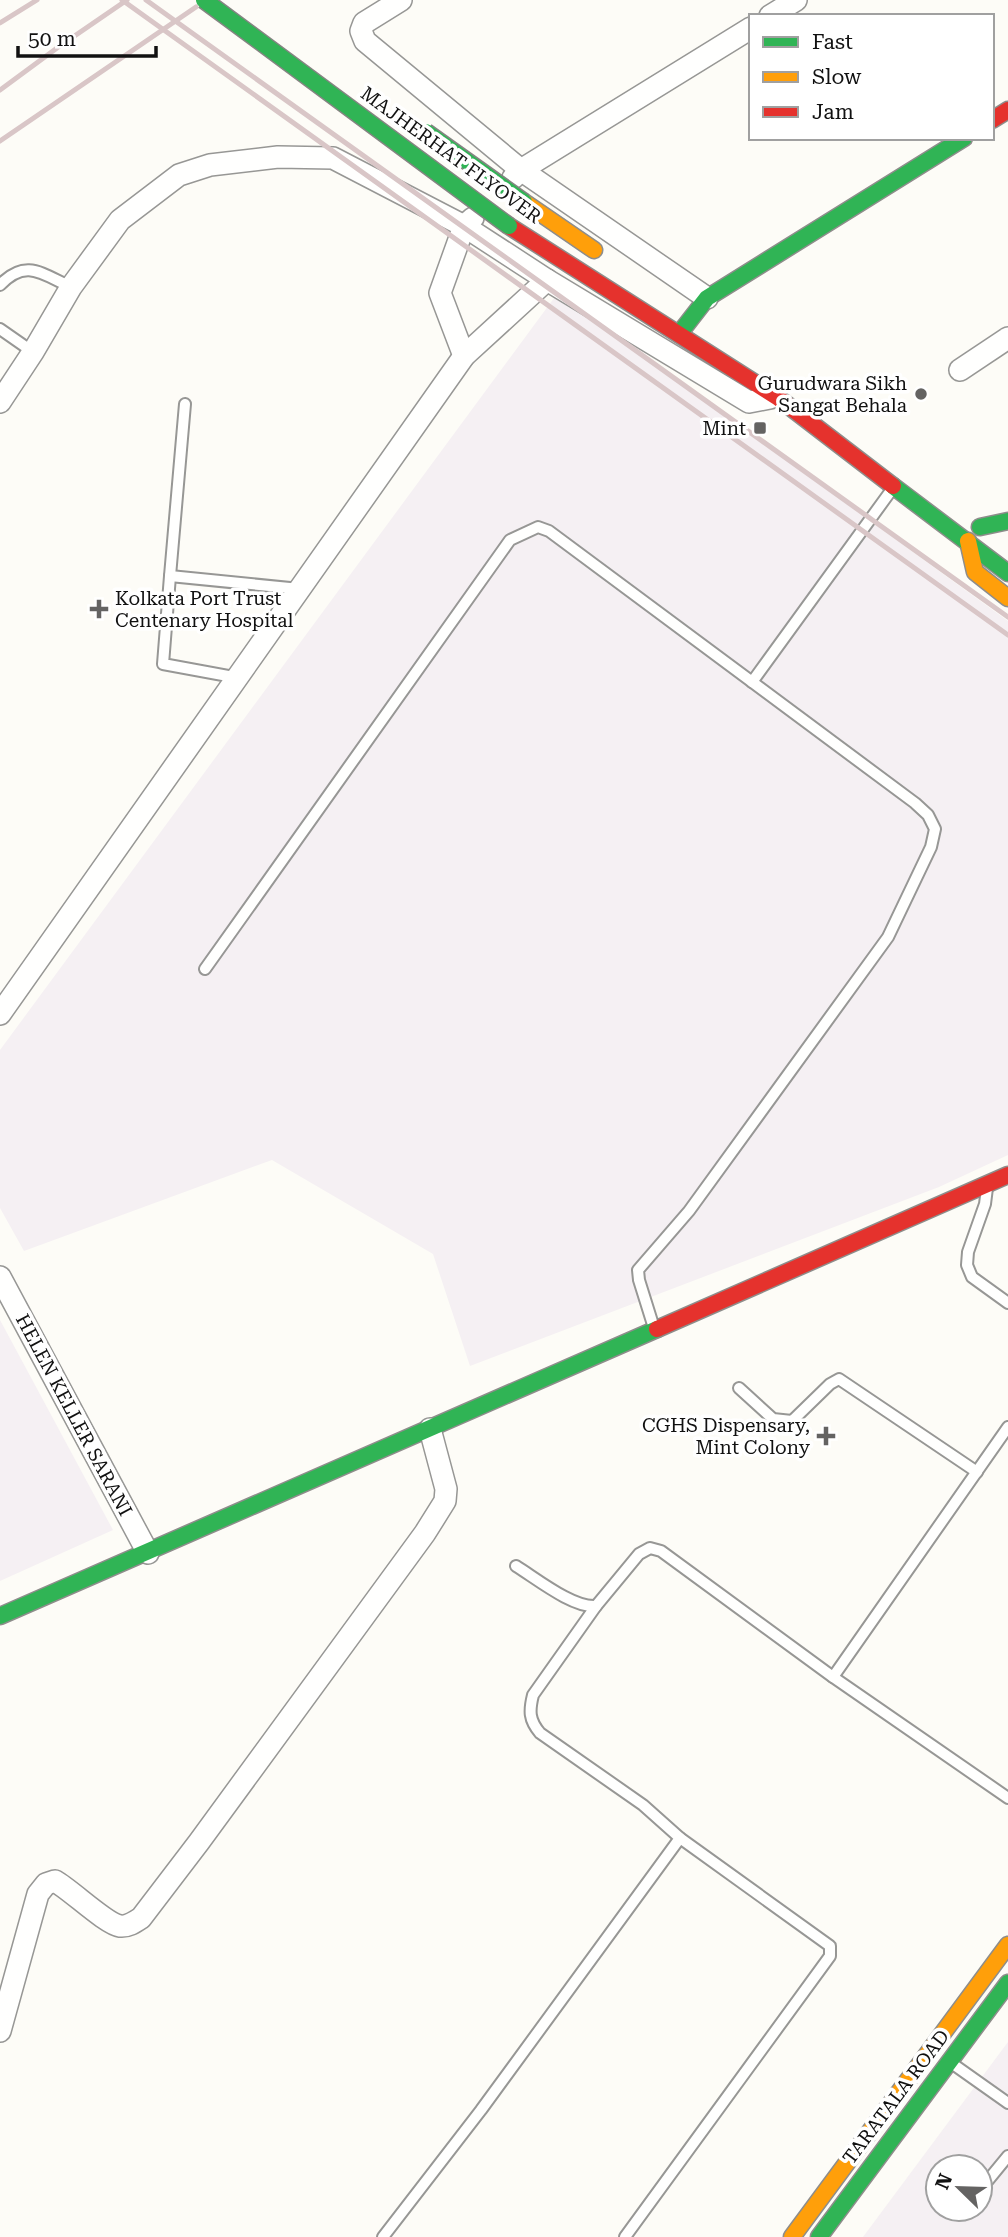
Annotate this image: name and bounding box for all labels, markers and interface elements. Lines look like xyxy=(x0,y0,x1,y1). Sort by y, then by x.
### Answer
scale bar xyxy=(18,14,156,58)
legend xyxy=(749,14,994,140)
text: 50 m xyxy=(28,27,76,51)
text: Fast xyxy=(812,30,853,54)
text: Slow xyxy=(812,65,862,89)
street label: MAJHERHAT FLYOVER xyxy=(356,82,546,228)
text: Jam xyxy=(812,100,854,124)
place label: Gurudwara Sikh Sangat Behala xyxy=(758,372,908,417)
marker: Gurudwara Sikh Sangat Behala xyxy=(913,386,929,402)
place label: Mint xyxy=(702,417,746,440)
marker: Mint xyxy=(752,420,768,436)
place label: Kolkata Port Trust Centenary Hospital xyxy=(115,587,294,632)
marker: Kolkata Port Trust Centenary Hospital xyxy=(89,599,109,619)
street label: HELEN KELLER SARANI xyxy=(11,1310,137,1520)
place label: CGHS Dispensary, Mint Colony xyxy=(642,1414,811,1459)
marker: CGHS Dispensary, Mint Colony xyxy=(816,1426,836,1446)
street label: TARATALA ROAD xyxy=(838,2025,954,2169)
north arrow xyxy=(924,2153,994,2223)
text: N xyxy=(930,2170,957,2193)

